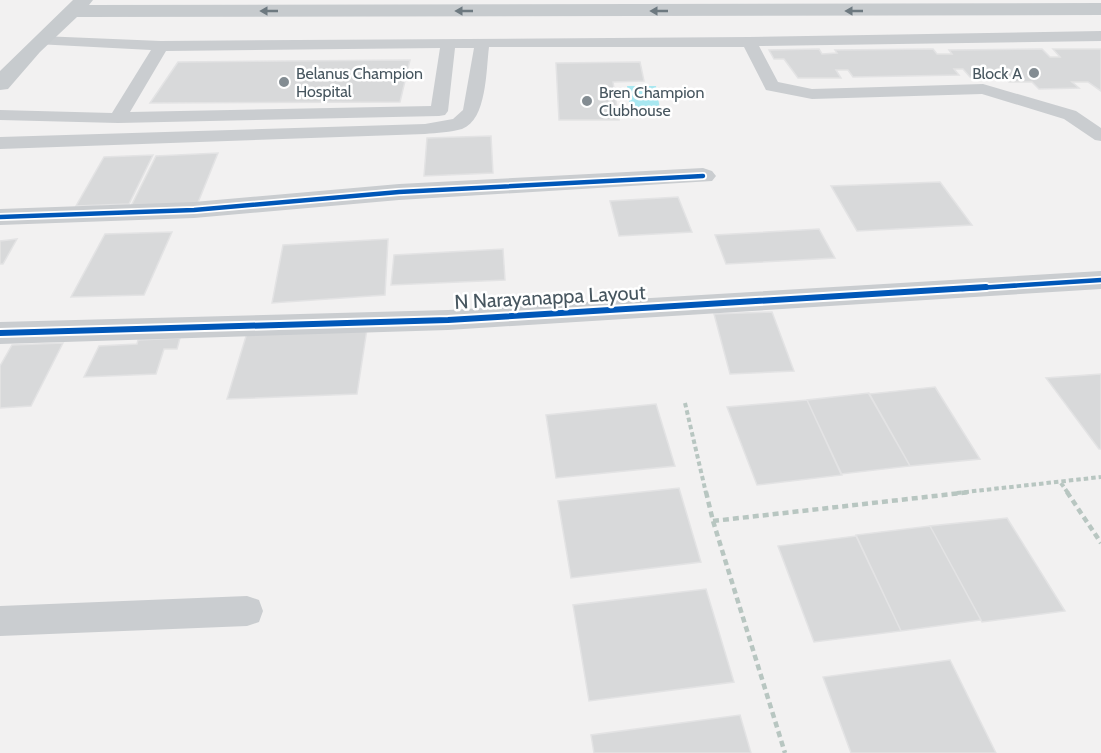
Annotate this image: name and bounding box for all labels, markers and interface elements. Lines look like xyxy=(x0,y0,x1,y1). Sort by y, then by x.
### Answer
one-way arrow xyxy=(259,6,278,16)
one-way arrow xyxy=(454,6,473,16)
one-way arrow xyxy=(649,6,668,16)
one-way arrow xyxy=(844,6,863,16)
place label: Belanus Champion Hospital xyxy=(296,64,423,101)
place label: Block A xyxy=(972,64,1022,83)
marker: Block A xyxy=(1027,66,1041,80)
marker: Belanus Champion Hospital xyxy=(277,75,291,89)
place label: Bren Champion Clubhouse xyxy=(599,83,704,120)
marker: Bren Champion Clubhouse xyxy=(580,94,594,108)
street label: N Narayanappa Layout xyxy=(454,280,647,314)

